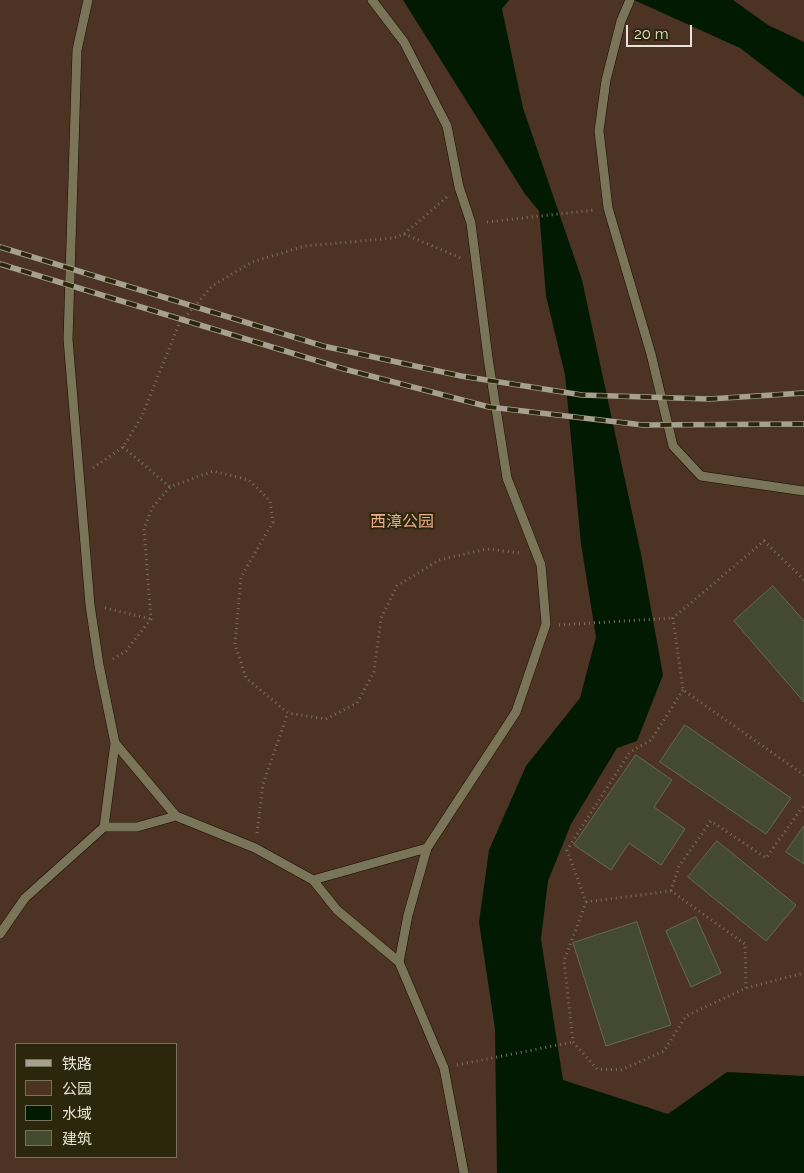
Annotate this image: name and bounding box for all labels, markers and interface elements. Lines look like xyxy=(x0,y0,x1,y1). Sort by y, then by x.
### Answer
scale bar xyxy=(629,15,695,47)
text: 20 m xyxy=(634,25,669,43)
park label: 西漳公园 xyxy=(370,512,434,532)
legend xyxy=(15,1043,178,1158)
text: 铁路 xyxy=(62,1055,92,1073)
text: 公园 xyxy=(62,1080,92,1098)
text: 水域 xyxy=(62,1105,92,1123)
text: 建筑 xyxy=(62,1130,92,1148)

